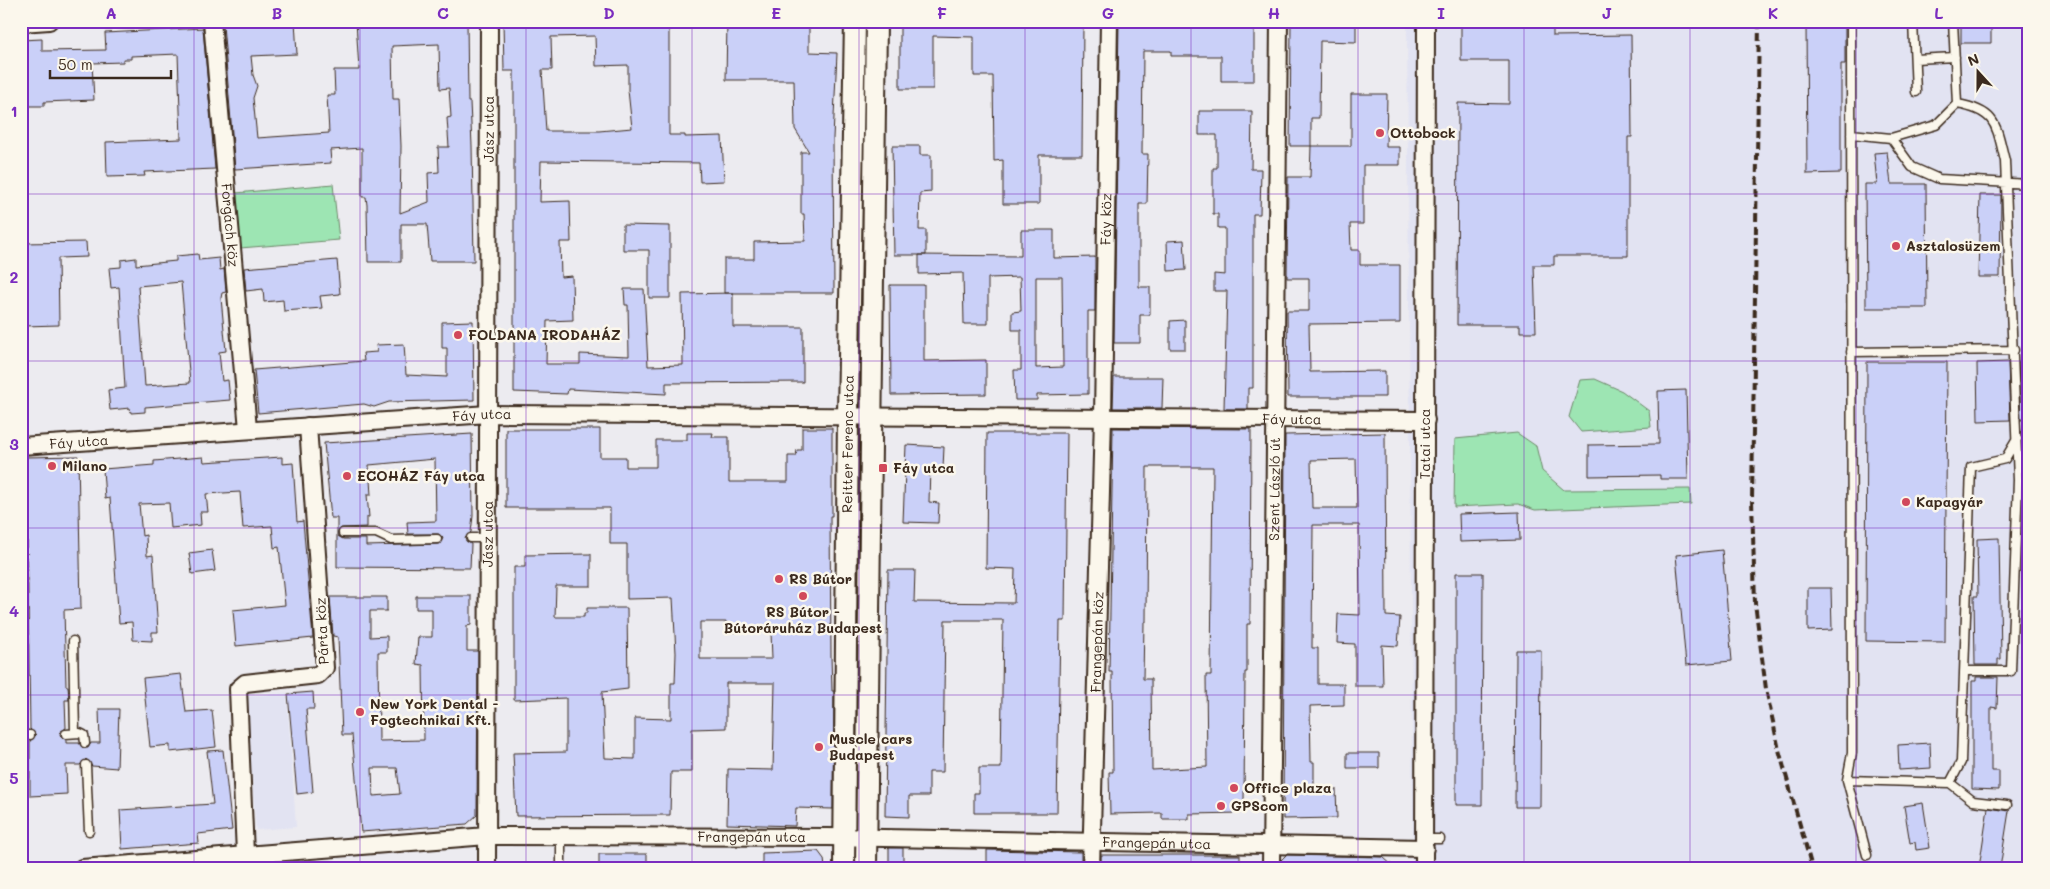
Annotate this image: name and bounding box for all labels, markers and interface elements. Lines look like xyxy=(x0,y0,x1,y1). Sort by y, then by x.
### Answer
text: A xyxy=(105,2,117,23)
text: B xyxy=(272,2,282,23)
text: C xyxy=(437,2,449,23)
text: D xyxy=(603,2,615,23)
text: E xyxy=(771,2,781,23)
text: F xyxy=(937,2,947,23)
text: G xyxy=(1102,2,1114,23)
text: H xyxy=(1268,2,1280,23)
text: I xyxy=(1437,2,1445,23)
text: J xyxy=(1602,2,1612,23)
text: K xyxy=(1768,2,1778,23)
text: L xyxy=(1934,2,1944,23)
scale bar xyxy=(50,48,171,80)
north arrow xyxy=(1952,48,2002,98)
text: N xyxy=(1965,49,1982,70)
text: 50 m xyxy=(58,54,93,74)
street label: Jász utca xyxy=(479,96,498,162)
text: 1 xyxy=(10,100,18,121)
place label: Ottobock xyxy=(1390,123,1456,142)
marker: Ottobock xyxy=(1374,127,1386,139)
street label: Forgách köz xyxy=(217,182,244,268)
street label: Fáy köz xyxy=(1096,193,1115,245)
place label: Asztalosüzem xyxy=(1906,236,2000,255)
marker: Asztalosüzem xyxy=(1890,240,1902,252)
text: 2 xyxy=(10,266,19,287)
place label: FOLDANA IRODAHÁZ xyxy=(468,325,621,344)
marker: FOLDANA IRODAHÁZ xyxy=(452,329,464,341)
street label: Reitter Ferenc utca xyxy=(837,375,858,513)
street label: Fáy utca xyxy=(452,404,512,425)
street label: Tatai utca xyxy=(1415,408,1434,480)
street label: Fáy utca xyxy=(1262,409,1322,428)
street label: Fáy utca xyxy=(49,430,109,453)
text: 3 xyxy=(9,433,19,454)
street label: Szent László út xyxy=(1264,437,1284,541)
place label: Milano xyxy=(62,456,107,475)
place label: Fáy utca xyxy=(893,458,955,477)
marker: Milano xyxy=(46,460,58,472)
marker: Fáy utca xyxy=(877,462,889,474)
place label: ECOHÁZ Fáy utca xyxy=(357,466,486,485)
marker: ECOHÁZ Fáy utca xyxy=(341,470,353,482)
place label: Kapagyár xyxy=(1916,492,1983,511)
marker: Kapagyár xyxy=(1900,496,1912,508)
street label: Jász utca xyxy=(478,501,497,567)
place label: RS Bútor xyxy=(789,569,852,588)
marker: RS Bútor xyxy=(773,573,785,585)
marker: RS Bútor - Bútoráruház Budapest xyxy=(797,590,809,602)
street label: Frangepán köz xyxy=(1086,591,1107,693)
street label: Párta köz xyxy=(310,597,333,665)
text: 4 xyxy=(9,600,19,621)
place label: RS Bútor - Bútoráruház Budapest xyxy=(724,602,882,637)
place label: New York Dental - Fogtechnikai Kft. xyxy=(370,694,498,729)
marker: New York Dental - Fogtechnikai Kft. xyxy=(354,706,366,718)
place label: Muscle cars Budapest xyxy=(829,729,912,764)
marker: Muscle cars Budapest xyxy=(813,741,825,753)
text: 5 xyxy=(9,767,19,788)
place label: Office plaza xyxy=(1244,778,1332,797)
marker: Office plaza xyxy=(1228,782,1240,794)
place label: GPScom xyxy=(1231,796,1288,815)
marker: GPScom xyxy=(1215,800,1227,812)
street label: Frangepán utca xyxy=(697,827,806,846)
street label: Frangepán utca xyxy=(1102,832,1211,853)

